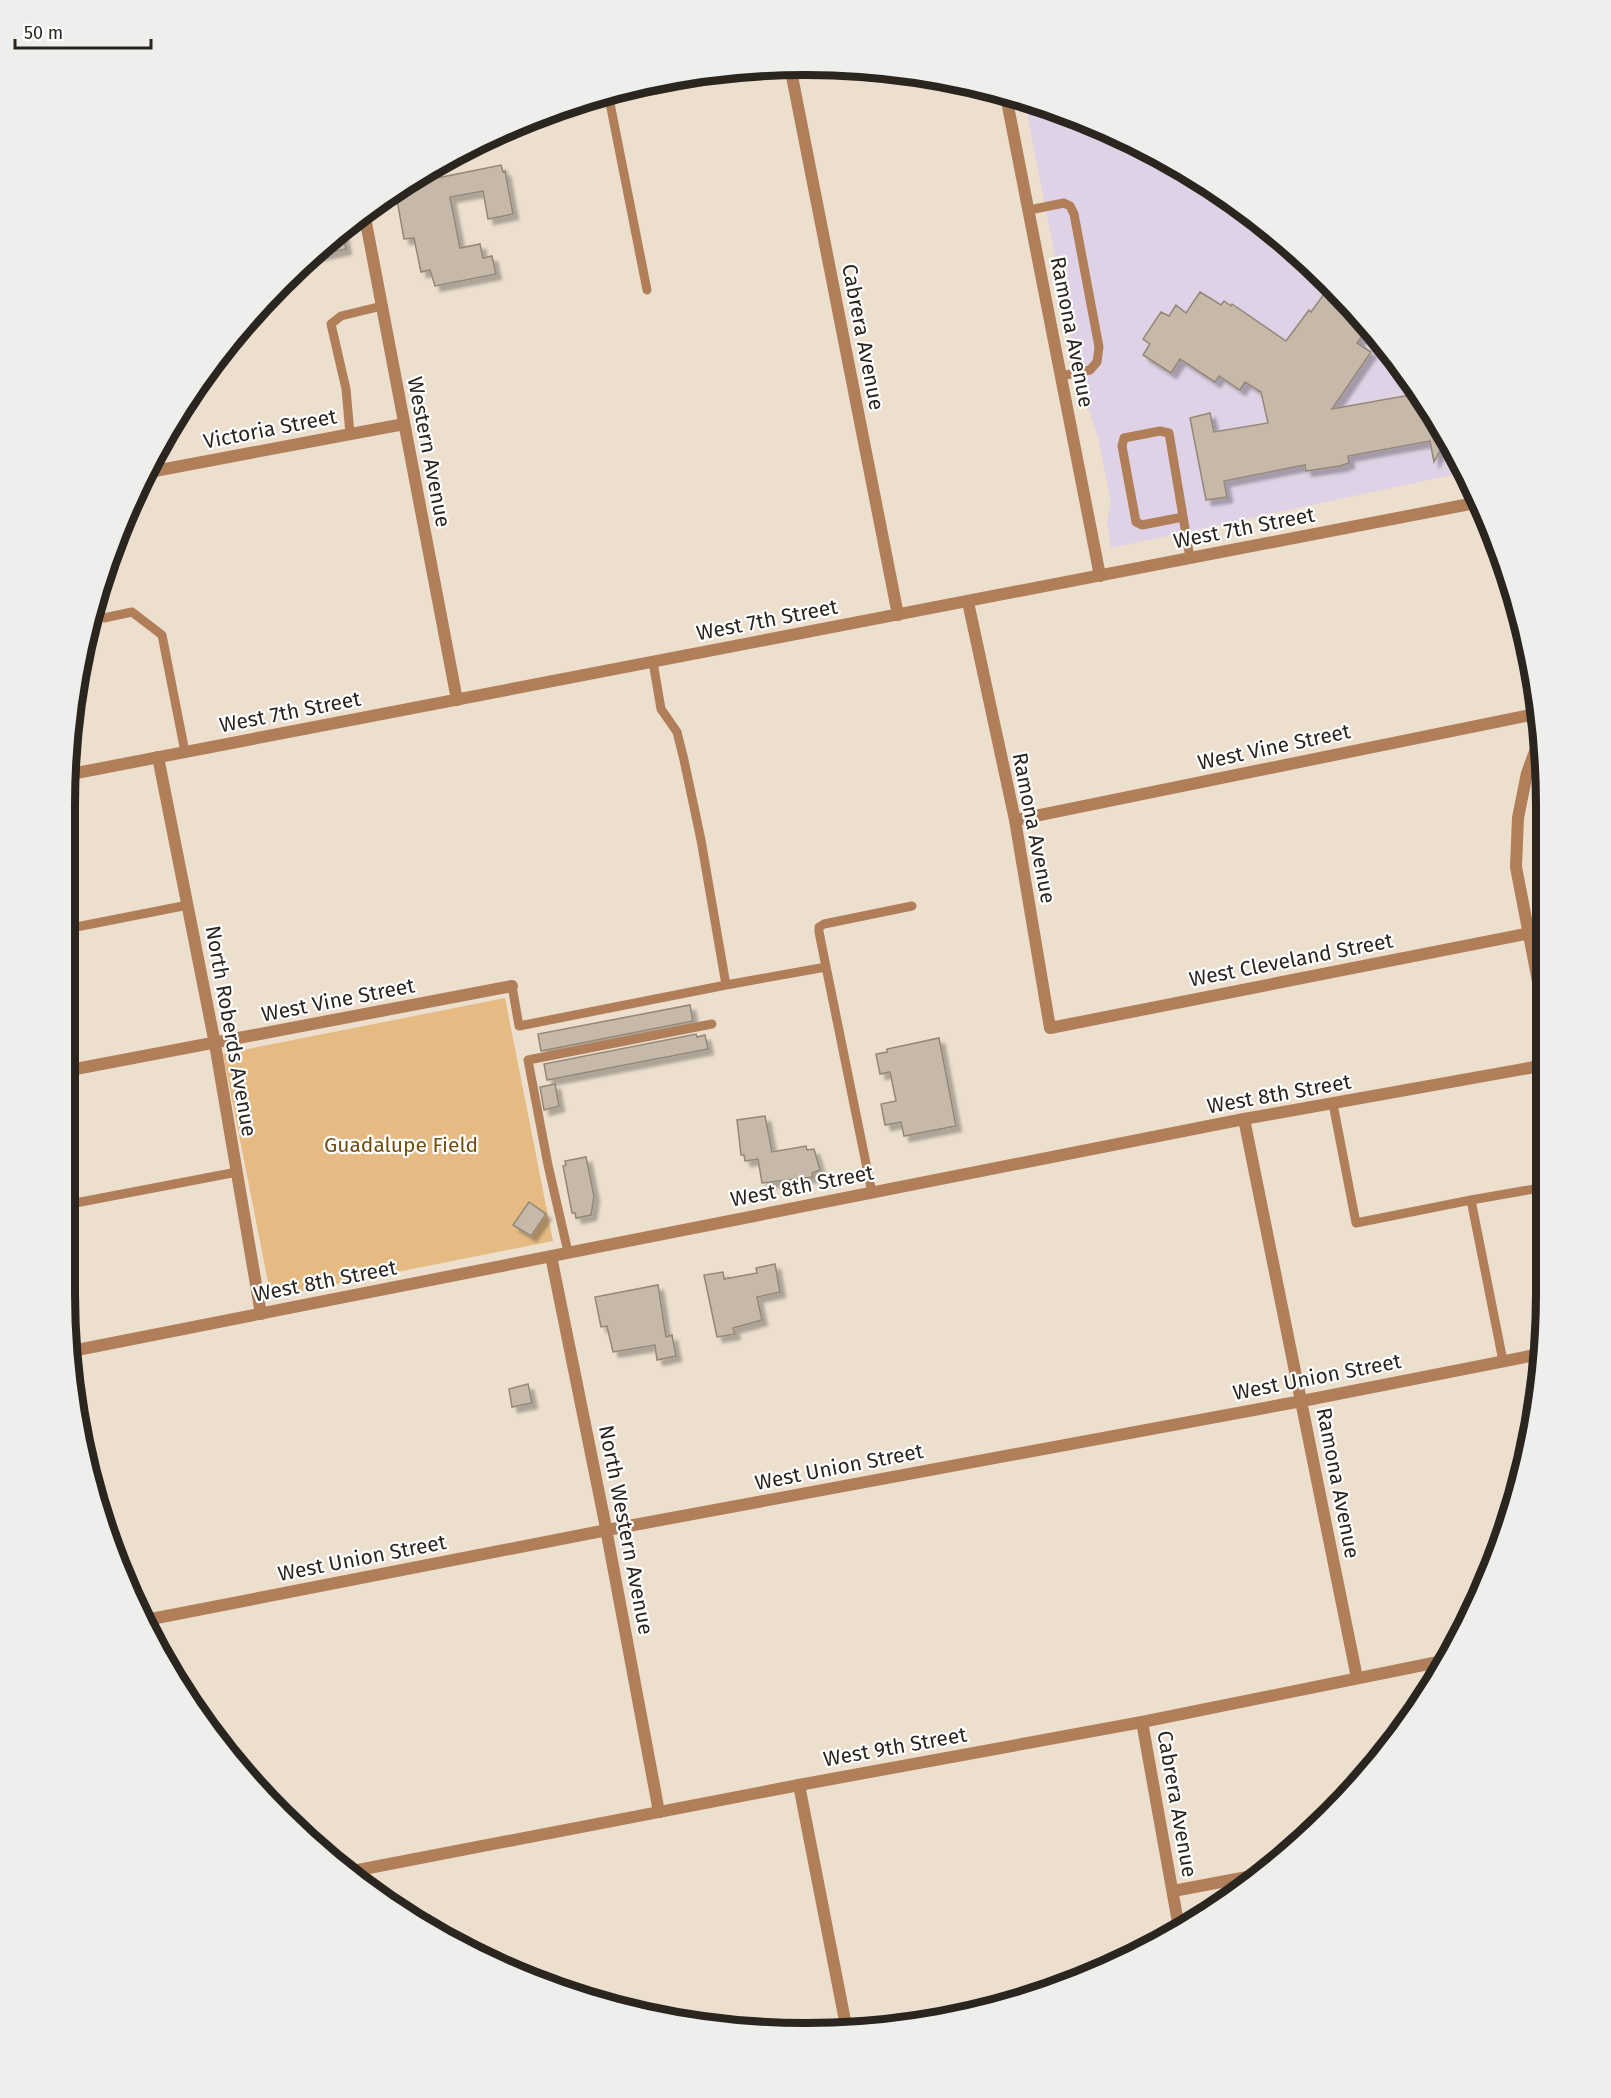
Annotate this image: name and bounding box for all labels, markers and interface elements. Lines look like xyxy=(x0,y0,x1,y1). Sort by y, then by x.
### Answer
scale bar xyxy=(15,12,152,50)
text: 50 m xyxy=(24,22,63,44)
street label: Ramona Avenue xyxy=(1045,254,1099,410)
street label: Cabrera Avenue xyxy=(836,262,890,412)
street label: Western Avenue xyxy=(402,375,456,529)
street label: Victoria Street xyxy=(201,403,339,455)
street label: West 7th Street xyxy=(1171,501,1317,554)
street label: West 7th Street xyxy=(694,593,840,646)
street label: West 7th Street xyxy=(217,685,363,738)
street label: West Vine Street xyxy=(1195,718,1353,776)
street label: Ramona Avenue xyxy=(1007,750,1061,906)
street label: North Roberds Avenue xyxy=(200,923,262,1139)
street label: West Cleveland Street xyxy=(1187,927,1396,993)
street label: West Vine Street xyxy=(259,972,417,1028)
street label: West 8th Street xyxy=(1205,1068,1353,1119)
park label: Guadalupe Field xyxy=(324,1132,478,1158)
street label: West 8th Street xyxy=(728,1159,876,1213)
street label: West 8th Street xyxy=(251,1254,399,1308)
street label: West Union Street xyxy=(1231,1348,1404,1406)
street label: Ramona Avenue xyxy=(1311,1405,1365,1561)
street label: North Western Avenue xyxy=(593,1423,659,1637)
street label: West Union Street xyxy=(753,1438,926,1496)
street label: West Union Street xyxy=(276,1529,449,1587)
street label: West 9th Street xyxy=(821,1722,969,1772)
street label: Cabrera Avenue xyxy=(1151,1729,1203,1879)

